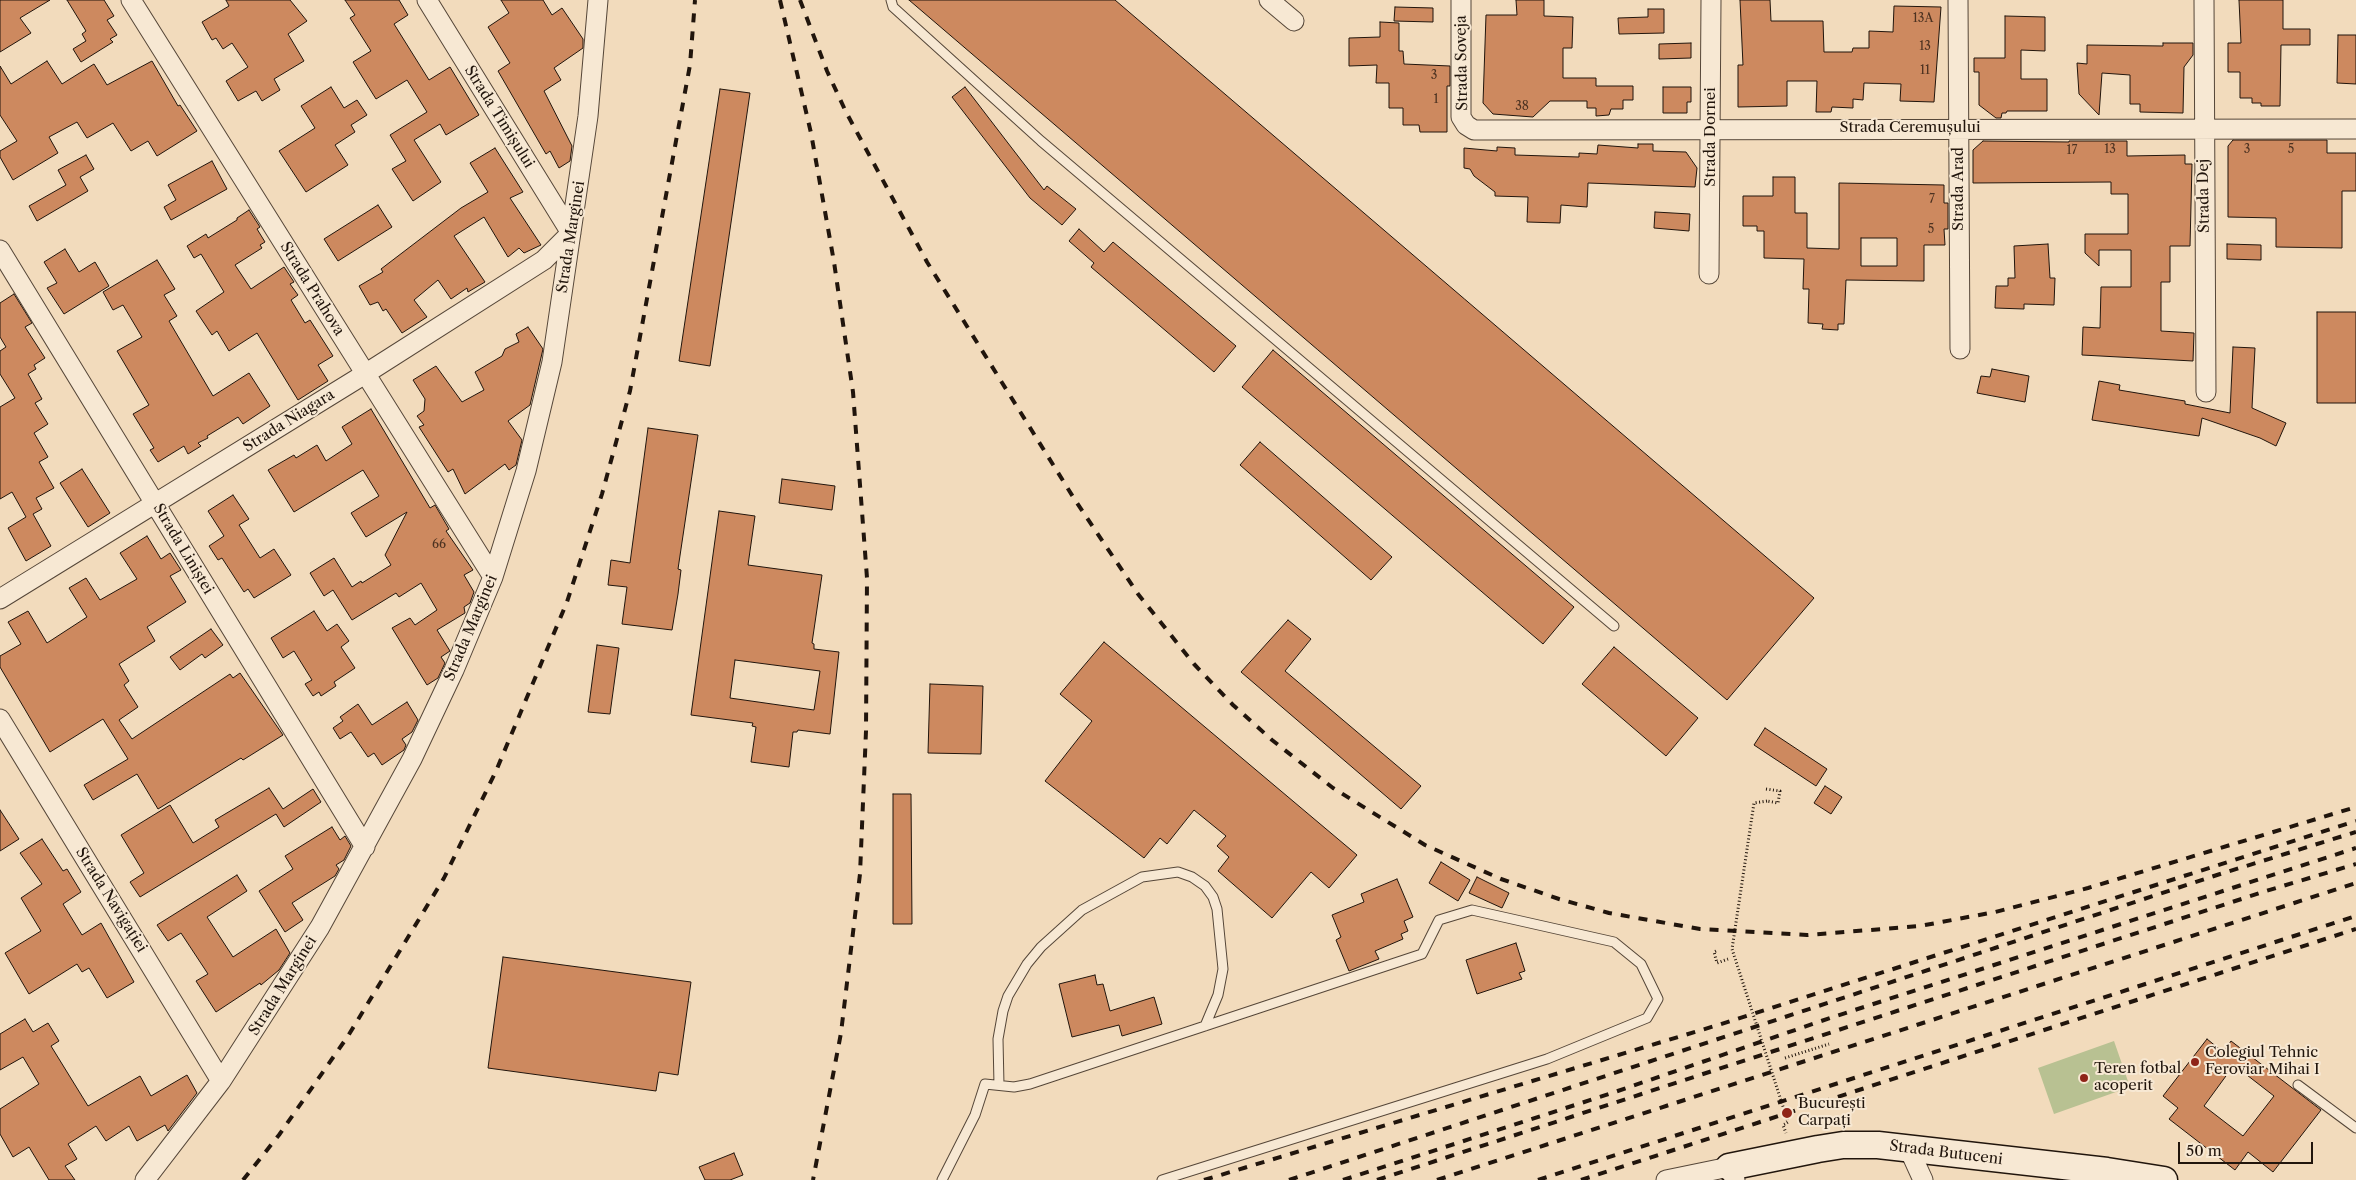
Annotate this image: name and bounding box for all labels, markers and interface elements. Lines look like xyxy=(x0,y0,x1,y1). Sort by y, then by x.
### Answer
house number: 13A xyxy=(1913,12,1933,26)
street label: Strada Soveja xyxy=(1452,15,1472,111)
house number: 13 xyxy=(1919,40,1931,54)
street label: Strada Timișului xyxy=(460,62,538,172)
house number: 11 xyxy=(1920,64,1930,78)
house number: 3 xyxy=(1431,69,1437,83)
street label: Strada Dornei xyxy=(1702,87,1720,187)
house number: 1 xyxy=(1433,93,1439,107)
house number: 38 xyxy=(1515,100,1529,114)
street label: Strada Ceremușului xyxy=(1839,119,1981,137)
house number: 13 xyxy=(2104,143,2116,157)
house number: 3 xyxy=(2244,143,2250,157)
house number: 5 xyxy=(2288,143,2294,157)
house number: 17 xyxy=(2067,144,2077,158)
street label: Strada Arad xyxy=(1950,147,1968,231)
street label: Strada Dej xyxy=(2194,159,2214,233)
street label: Strada Marginei xyxy=(553,180,589,294)
house number: 7 xyxy=(1929,193,1935,207)
house number: 5 xyxy=(1928,223,1934,237)
street label: Strada Prahova xyxy=(276,239,348,339)
street label: Strada Niagara xyxy=(240,386,338,456)
street label: Strada Liniștei xyxy=(149,500,217,598)
house number: 66 xyxy=(432,538,446,552)
street label: Strada Marginei xyxy=(441,572,501,684)
street label: Strada Navigației xyxy=(71,844,151,956)
street label: Strada Marginei xyxy=(245,933,321,1039)
place label: Colegiul Tehnic Feroviar Mihai I xyxy=(2205,1044,2320,1079)
marker: Colegiul Tehnic Feroviar Mihai I xyxy=(2189,1056,2201,1068)
place label: Teren fotbal acoperit xyxy=(2094,1060,2181,1095)
marker: Teren fotbal acoperit xyxy=(2078,1072,2090,1084)
place label: București Carpați xyxy=(1798,1095,1866,1130)
marker: București Carpați xyxy=(1780,1106,1794,1120)
scale bar xyxy=(2181,1132,2316,1164)
street label: Strada Butuceni xyxy=(1888,1137,2004,1169)
text: 50 m xyxy=(2186,1141,2222,1160)

